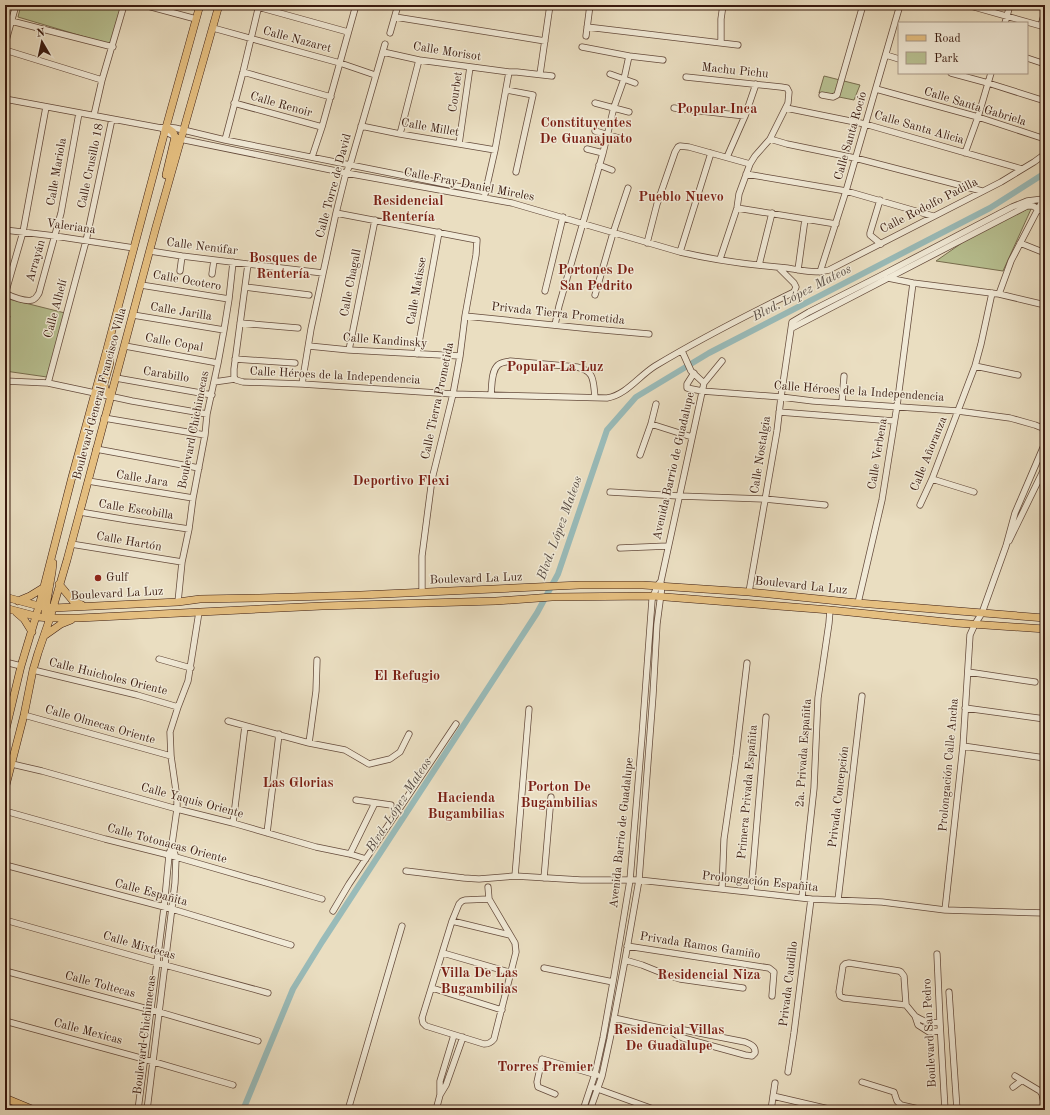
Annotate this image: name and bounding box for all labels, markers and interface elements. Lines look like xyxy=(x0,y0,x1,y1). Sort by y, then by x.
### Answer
north arrow xyxy=(22,22,62,62)
legend xyxy=(898,22,1028,74)
street label: Calle Nazaret xyxy=(261,25,333,55)
text: N xyxy=(36,27,46,40)
text: Road xyxy=(934,33,961,45)
street label: Calle Morisot xyxy=(412,41,482,63)
text: Park xyxy=(934,53,959,65)
street label: Machu Pichu xyxy=(701,62,770,81)
street label: Courbet xyxy=(447,71,465,113)
street label: Calle Santa Gabriela xyxy=(922,86,1028,128)
street label: Calle Renoir xyxy=(249,90,313,120)
street label: Calle Santa Rocío xyxy=(833,90,869,182)
district label: Popular Inca xyxy=(677,102,757,116)
street label: Calle Santa Alicia xyxy=(873,109,965,147)
district label: Constituyentes De Guanajuato xyxy=(540,116,632,146)
street label: Calle Millet xyxy=(400,117,460,139)
street label: Calle Crusillo 18 xyxy=(76,122,106,210)
street label: Calle Torre de David xyxy=(314,132,354,240)
street label: Calle Mariola xyxy=(45,137,69,207)
street label: Calle Fray Daniel Mireles xyxy=(403,166,535,204)
street label: Calle Rodolfo Padilla xyxy=(878,176,980,236)
district label: Pueblo Nuevo xyxy=(638,190,724,204)
district label: Residencial Rentería xyxy=(372,194,444,224)
street label: Valeriana xyxy=(46,218,96,236)
street label: Calle Nenúfar xyxy=(166,237,238,257)
street label: Arrayán xyxy=(24,238,48,283)
street label: Calle Chagall xyxy=(339,248,363,318)
district label: Bosques de Rentería xyxy=(249,251,317,281)
street label: Calle Matisse xyxy=(405,256,429,326)
water label: Blvd. López Mateos xyxy=(750,262,854,324)
district label: Portones De San Pedrito xyxy=(558,263,634,293)
street label: Calle Ocotero xyxy=(152,269,222,293)
street label: Calle Alhelí xyxy=(42,278,70,340)
street label: Calle Jarilla xyxy=(149,301,213,323)
street label: Privada Tierra Prometida xyxy=(491,301,625,327)
street label: Boulevard General Francisco Villa xyxy=(71,307,129,481)
street label: Calle Copal xyxy=(144,332,204,354)
street label: Calle Kandinsky xyxy=(342,332,428,350)
street label: Calle Tierra Prometida xyxy=(420,341,456,461)
district label: Popular La Luz xyxy=(507,360,603,374)
street label: Carabillo xyxy=(142,365,190,385)
street label: Calle Héroes de la Independencia xyxy=(249,366,421,386)
street label: Boulevard Chichimecas xyxy=(177,370,211,490)
street label: Calle Héroes de la Independencia xyxy=(773,380,945,404)
street label: Avenida Barrio de Guadalupe xyxy=(651,390,697,541)
street label: Calle Nostalgia xyxy=(749,415,773,495)
street label: Calle Añoranza xyxy=(909,415,949,493)
street label: Calle Verbena xyxy=(866,417,890,490)
street label: Calle Jara xyxy=(115,469,169,489)
district label: Deportivo Flexi xyxy=(353,474,449,488)
water label: Blvd. López Mateos xyxy=(535,474,585,582)
street label: Calle Escobilla xyxy=(98,498,174,522)
street label: Calle Hartón xyxy=(95,530,163,554)
street label: Boulevard La Luz xyxy=(429,571,523,587)
place label: Gulf xyxy=(106,572,129,584)
marker: Gulf xyxy=(93,573,103,583)
street label: Boulevard La Luz xyxy=(754,575,848,597)
street label: Boulevard La Luz xyxy=(70,586,164,602)
street label: Calle Huicholes Oriente xyxy=(47,656,169,698)
district label: El Refugio xyxy=(374,669,440,683)
street label: 2a. Privada Españita xyxy=(794,698,814,808)
street label: Prolongación Calle Ancha xyxy=(937,698,961,832)
street label: Calle Olmecas Oriente xyxy=(44,704,157,747)
street label: Primera Privada Españita xyxy=(736,724,760,860)
street label: Privada Concepción xyxy=(827,745,851,848)
water label: Blvd. López Mateos xyxy=(363,755,434,855)
street label: Avenida Barrio de Guadalupe xyxy=(608,757,636,909)
district label: Las Glorias xyxy=(262,776,334,790)
district label: Porton De Bugambilias xyxy=(521,780,597,810)
street label: Calle Yaquis Oriente xyxy=(139,782,245,821)
district label: Hacienda Bugambilias xyxy=(428,791,504,821)
street label: Calle Totonacas Oriente xyxy=(106,822,229,866)
street label: Prolongación Españita xyxy=(701,870,819,894)
street label: Calle Españita xyxy=(113,878,189,908)
street label: Calle Mixtecas xyxy=(101,930,177,962)
street label: Privada Ramos Gamiño xyxy=(639,931,761,961)
street label: Privada Caudillo xyxy=(778,941,800,1027)
district label: Villa De Las Bugambilias xyxy=(440,966,518,996)
district label: Residencial Niza xyxy=(657,968,761,982)
street label: Calle Toltecas xyxy=(63,970,137,1000)
street label: Boulevard Chichimecas xyxy=(132,975,158,1095)
street label: Boulevard San Pedro xyxy=(921,978,939,1088)
street label: Calle Mexicas xyxy=(52,1017,124,1047)
district label: Residencial Villas De Guadalupe xyxy=(614,1023,724,1053)
district label: Torres Premier xyxy=(497,1060,593,1074)

